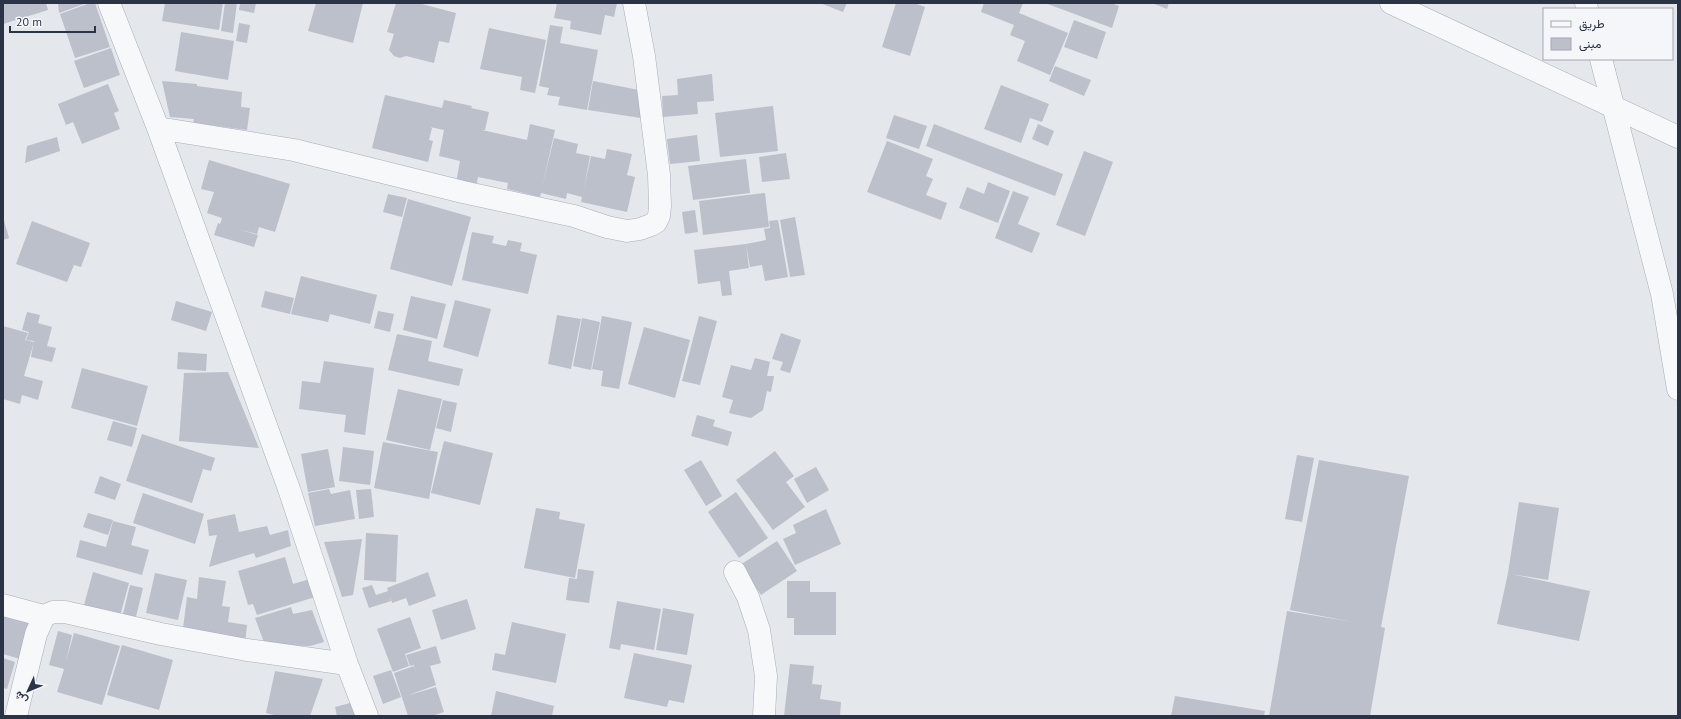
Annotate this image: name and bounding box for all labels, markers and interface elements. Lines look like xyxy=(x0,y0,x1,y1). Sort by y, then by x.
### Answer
scale bar xyxy=(10,8,95,34)
legend xyxy=(1543,8,1673,60)
text: 20 m xyxy=(16,14,42,29)
text: طريق xyxy=(1579,16,1605,32)
text: مبنى xyxy=(1579,36,1601,52)
north arrow xyxy=(8,671,48,711)
text: ش xyxy=(11,688,30,708)

